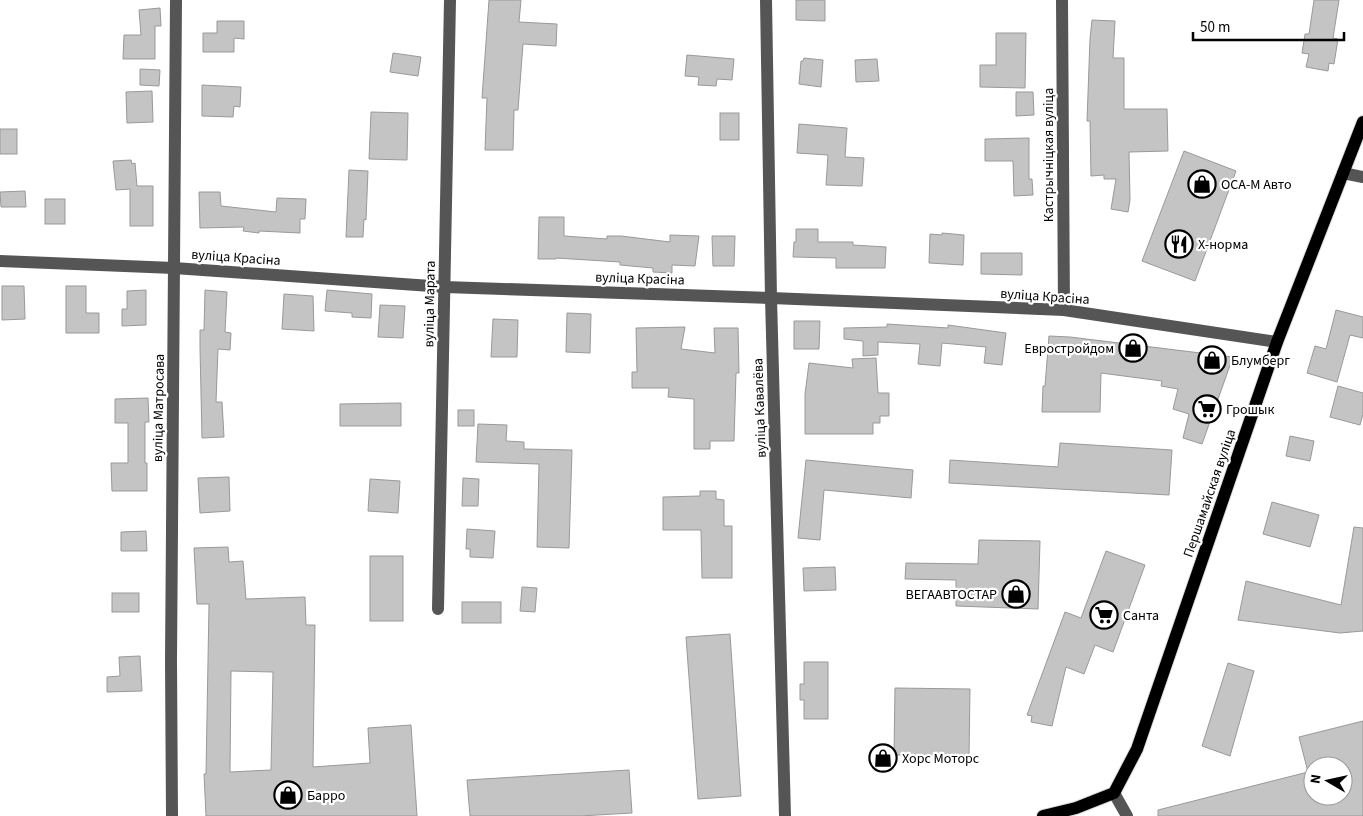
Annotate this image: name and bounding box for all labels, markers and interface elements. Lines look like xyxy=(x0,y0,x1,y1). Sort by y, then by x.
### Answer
scale bar xyxy=(1193,10,1344,42)
text: 50 m xyxy=(1200,17,1230,38)
street label: Кастрычніцкая вуліца xyxy=(1039,88,1059,222)
shop icon: ОСА-М Авто xyxy=(1187,169,1217,199)
place label: ОСА-М Авто xyxy=(1221,175,1291,195)
restaurant icon: Х-норма xyxy=(1164,229,1194,259)
place label: Х-норма xyxy=(1198,235,1248,255)
street label: вуліца Красіна xyxy=(191,245,281,271)
street label: вуліца Марата xyxy=(419,260,441,348)
street label: вуліца Красіна xyxy=(595,267,685,291)
street label: вуліца Красіна xyxy=(1000,284,1090,310)
shop icon: Евростройдом xyxy=(1118,333,1148,363)
place label: Евростройдом xyxy=(1024,339,1114,359)
shop icon: Блумберг xyxy=(1197,345,1227,375)
place label: Блумберг xyxy=(1231,351,1290,371)
street label: вуліца Матросава xyxy=(148,354,170,462)
street label: вуліца Кавалёва xyxy=(748,358,772,458)
supermarket icon: Грошык xyxy=(1192,394,1222,424)
place label: Грошык xyxy=(1226,400,1274,420)
street label: Першамайская вуліца xyxy=(1179,426,1241,560)
shop icon: ВЕГААВТОСТАР xyxy=(1001,579,1031,609)
place label: ВЕГААВТОСТАР xyxy=(906,585,997,605)
supermarket icon: Санта xyxy=(1089,600,1119,630)
place label: Санта xyxy=(1123,606,1159,626)
shop icon: Хорс Моторс xyxy=(868,743,898,773)
place label: Хорс Моторс xyxy=(902,749,980,769)
north arrow xyxy=(1303,756,1353,806)
text: N xyxy=(1306,773,1327,785)
shop icon: Барро xyxy=(273,780,303,810)
place label: Барро xyxy=(307,786,345,806)

